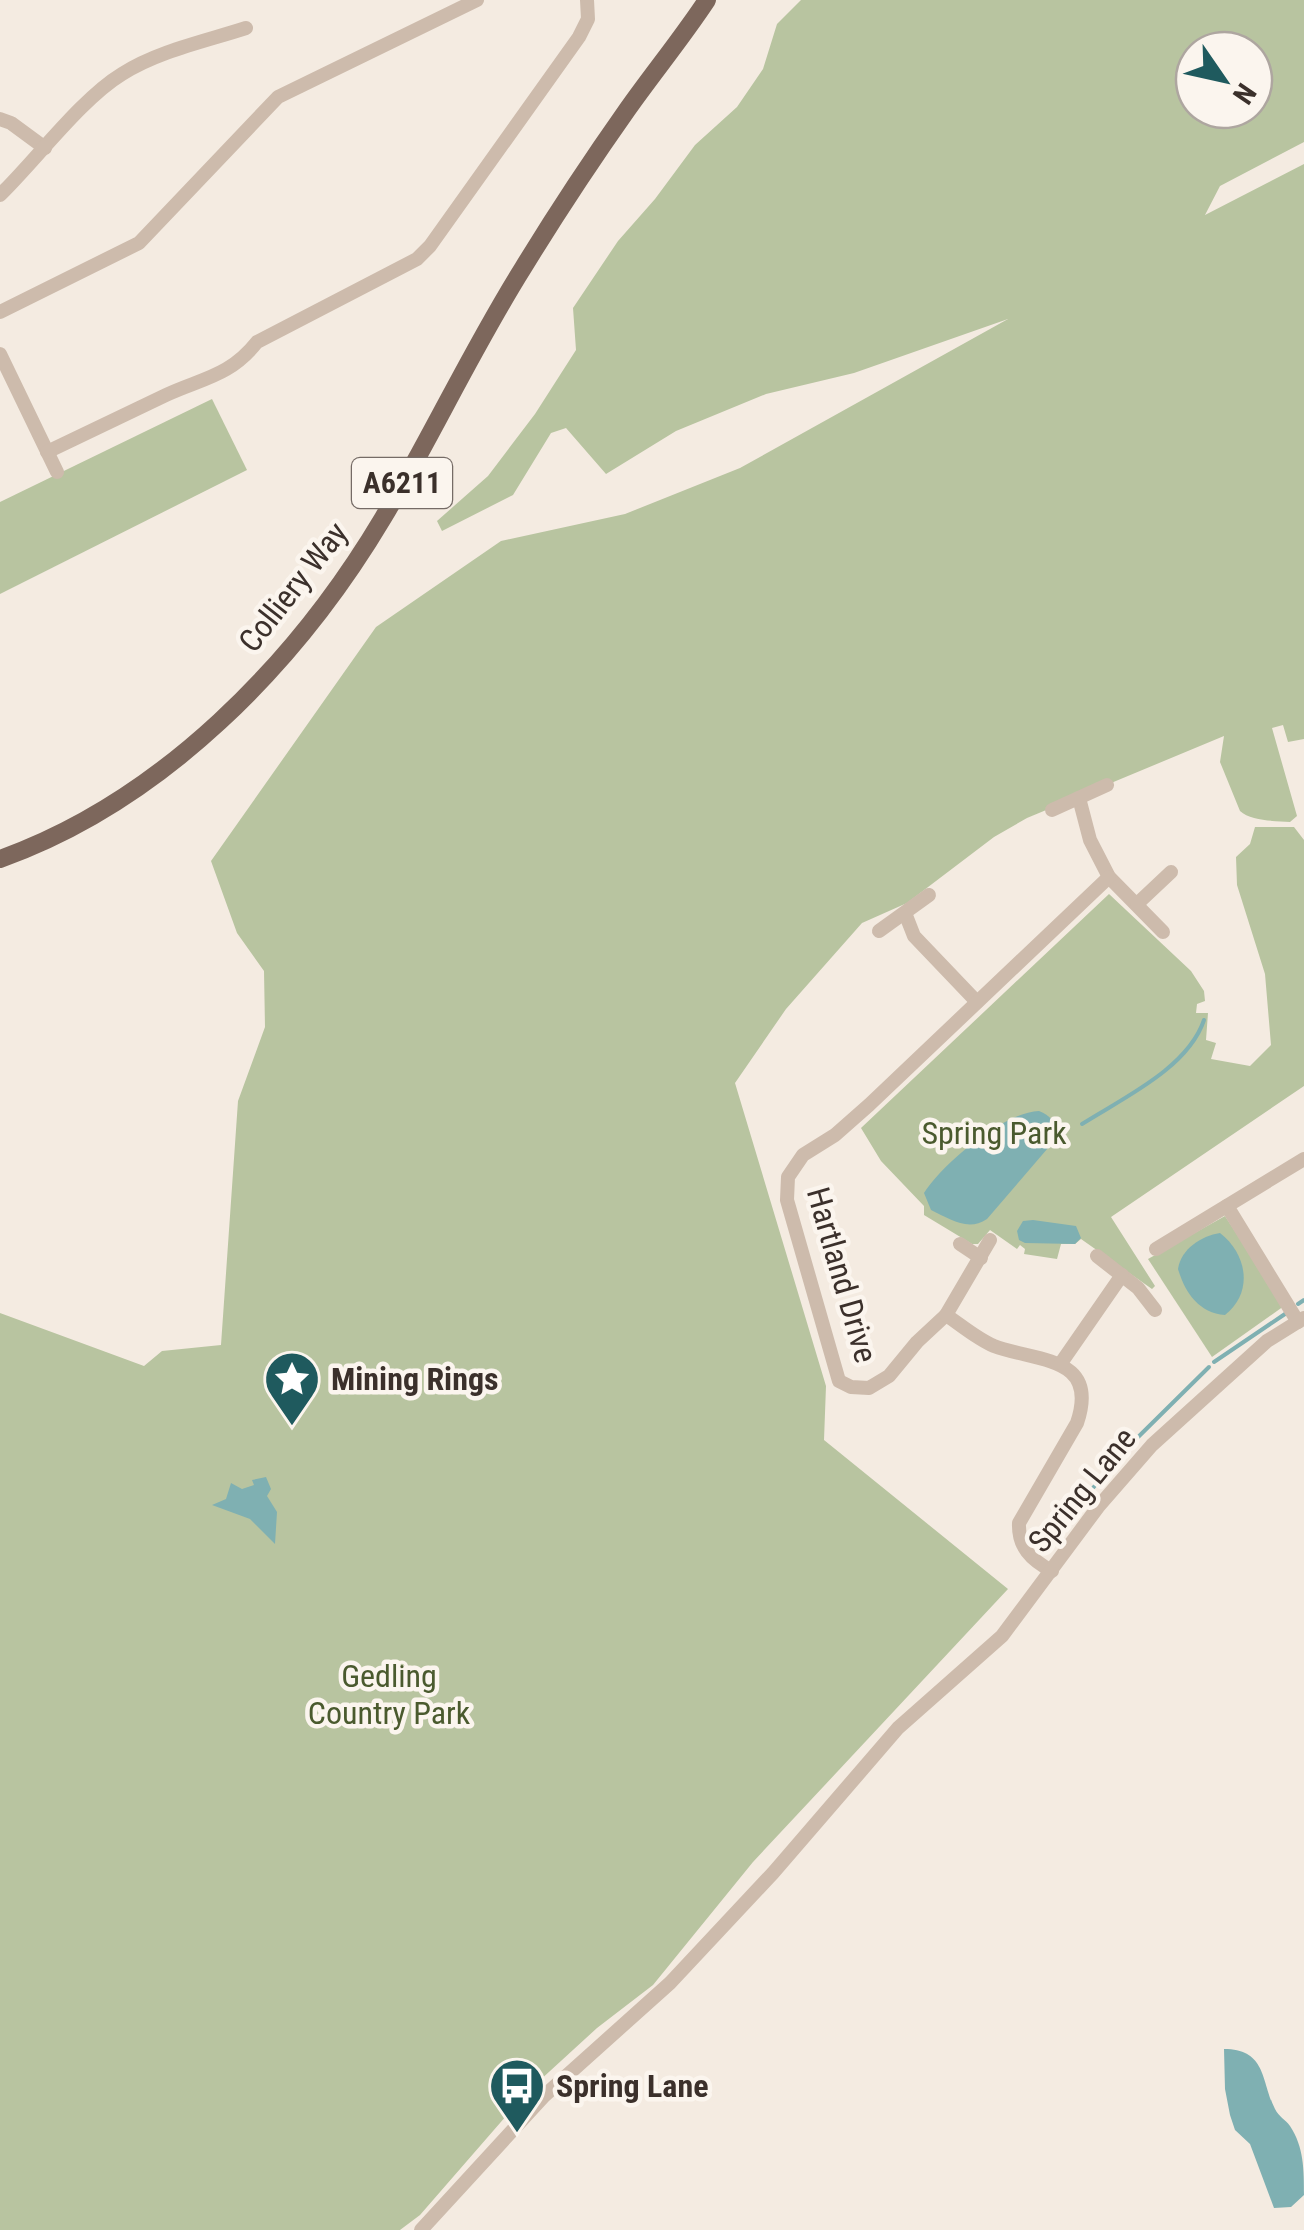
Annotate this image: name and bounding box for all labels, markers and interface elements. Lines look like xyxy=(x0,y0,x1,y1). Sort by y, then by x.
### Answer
north arrow xyxy=(1174,30,1274,130)
text: N xyxy=(1226,77,1263,110)
road number: A6211 xyxy=(352,458,452,508)
street label: Colliery Way xyxy=(231,515,355,659)
park label: Spring Park xyxy=(921,1114,1067,1152)
street label: Hartland Drive xyxy=(799,1183,885,1367)
place icon: Mining Rings xyxy=(262,1349,322,1428)
place label: Mining Rings xyxy=(331,1360,499,1398)
street label: Spring Lane xyxy=(1020,1420,1144,1560)
park label: Gedling Country Park xyxy=(308,1657,471,1732)
bus stop icon: Spring Lane xyxy=(487,2056,547,2135)
place label: Spring Lane xyxy=(556,2067,708,2105)

